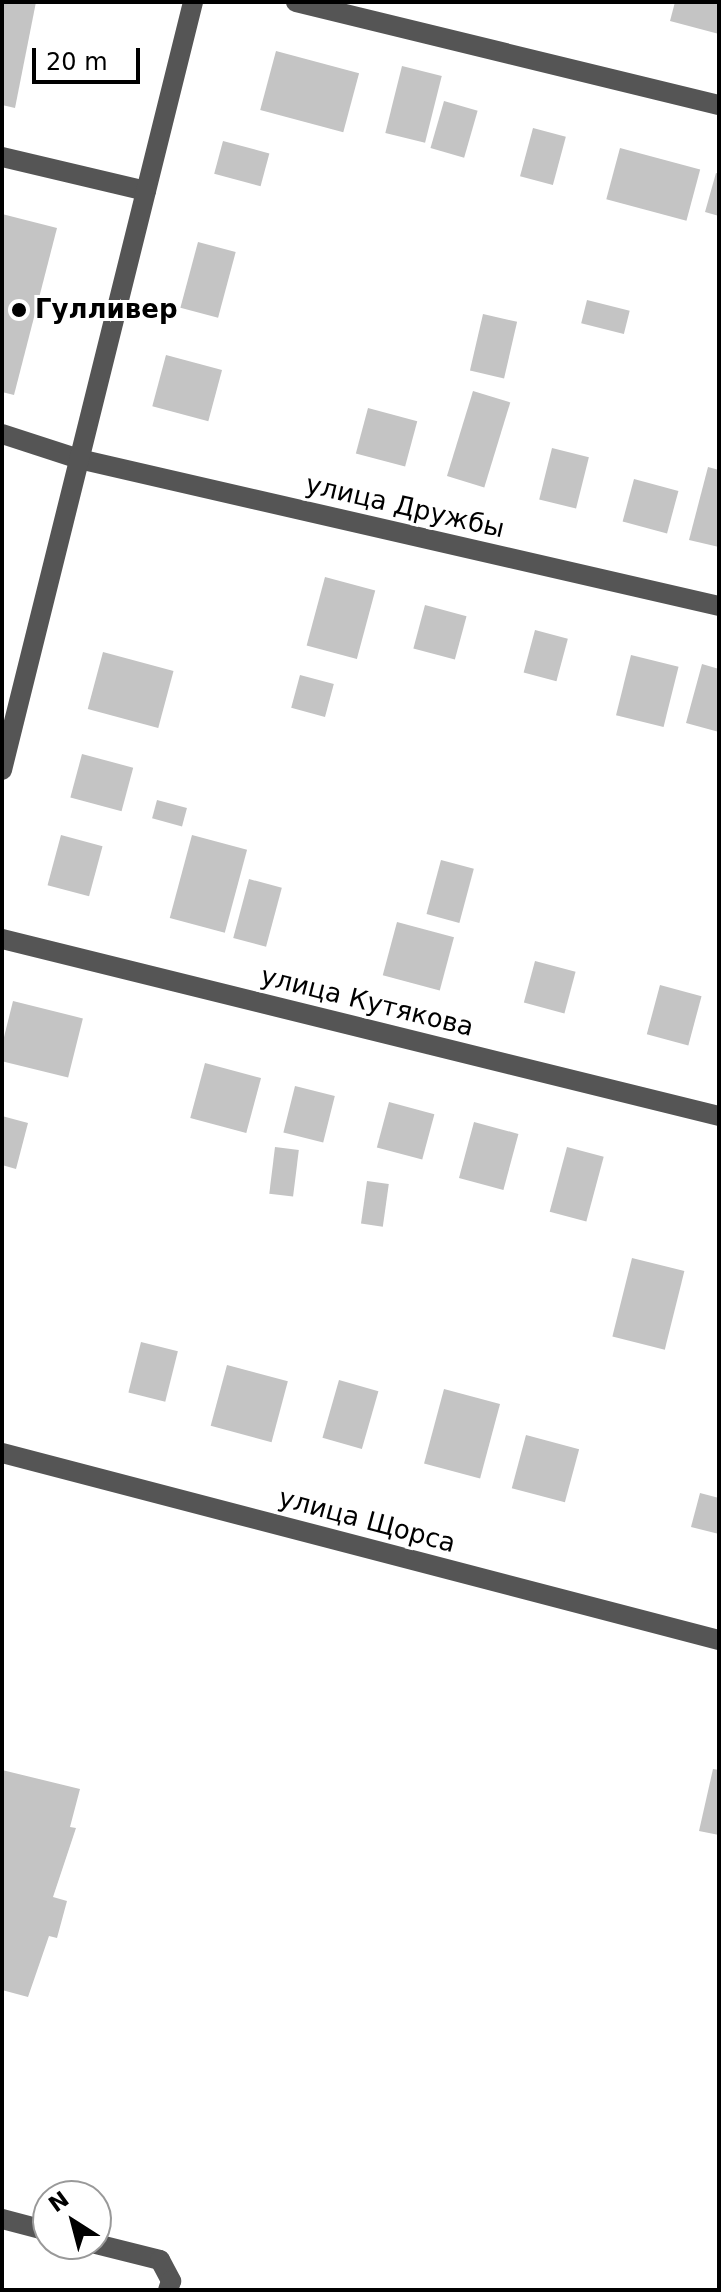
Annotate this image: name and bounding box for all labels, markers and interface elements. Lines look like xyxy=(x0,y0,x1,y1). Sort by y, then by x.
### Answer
scale bar xyxy=(36,32,144,82)
text: 20 m xyxy=(46,48,108,76)
place label: Гулливер xyxy=(35,294,178,326)
marker: Гулливер xyxy=(10,301,28,319)
street label: улица Дружбы xyxy=(303,469,507,545)
street label: улица Кутякова xyxy=(257,960,477,1044)
street label: улица Щорса xyxy=(275,1482,459,1560)
north arrow xyxy=(32,2180,112,2260)
text: N xyxy=(44,2186,74,2217)

